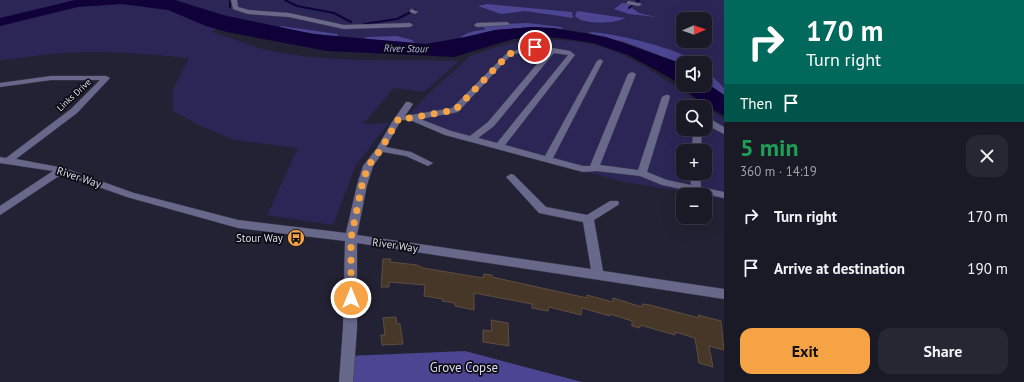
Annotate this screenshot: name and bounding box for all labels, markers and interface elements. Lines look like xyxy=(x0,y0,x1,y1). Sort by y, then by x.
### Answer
north arrow xyxy=(676,12,712,48)
map controls xyxy=(676,12,712,224)
text: 170 m xyxy=(806,12,883,49)
icon: right xyxy=(740,16,792,68)
pin xyxy=(518,30,552,64)
icon: arrive xyxy=(524,36,546,58)
water label: River Stour xyxy=(384,42,429,55)
text: Turn right xyxy=(806,48,881,71)
button: sound xyxy=(676,56,712,92)
street label: Links Drive xyxy=(54,76,93,113)
icon: arrive xyxy=(780,92,802,114)
text: Then xyxy=(740,94,772,113)
button: search xyxy=(676,100,712,136)
text: 5 min xyxy=(740,132,799,163)
button: close xyxy=(966,135,1008,177)
button: + xyxy=(676,144,712,180)
street label: River Way xyxy=(55,163,104,191)
text: 360 m · 14:19 xyxy=(740,163,817,180)
button: − xyxy=(676,188,712,224)
icon: right xyxy=(740,205,762,227)
text: Turn right xyxy=(774,207,837,226)
text: 170 m xyxy=(967,207,1008,226)
bus stop icon: Stour Way xyxy=(286,228,306,248)
place label: Stour Way xyxy=(236,231,284,245)
street label: River Way xyxy=(371,235,420,255)
icon: arrive xyxy=(740,257,762,279)
text: Arrive at destination xyxy=(774,259,905,278)
text: 190 m xyxy=(967,259,1008,278)
position arrow xyxy=(330,277,372,319)
button: Exit xyxy=(740,328,870,374)
button: Share xyxy=(878,328,1008,374)
park label: Grove Copse xyxy=(430,359,498,376)

